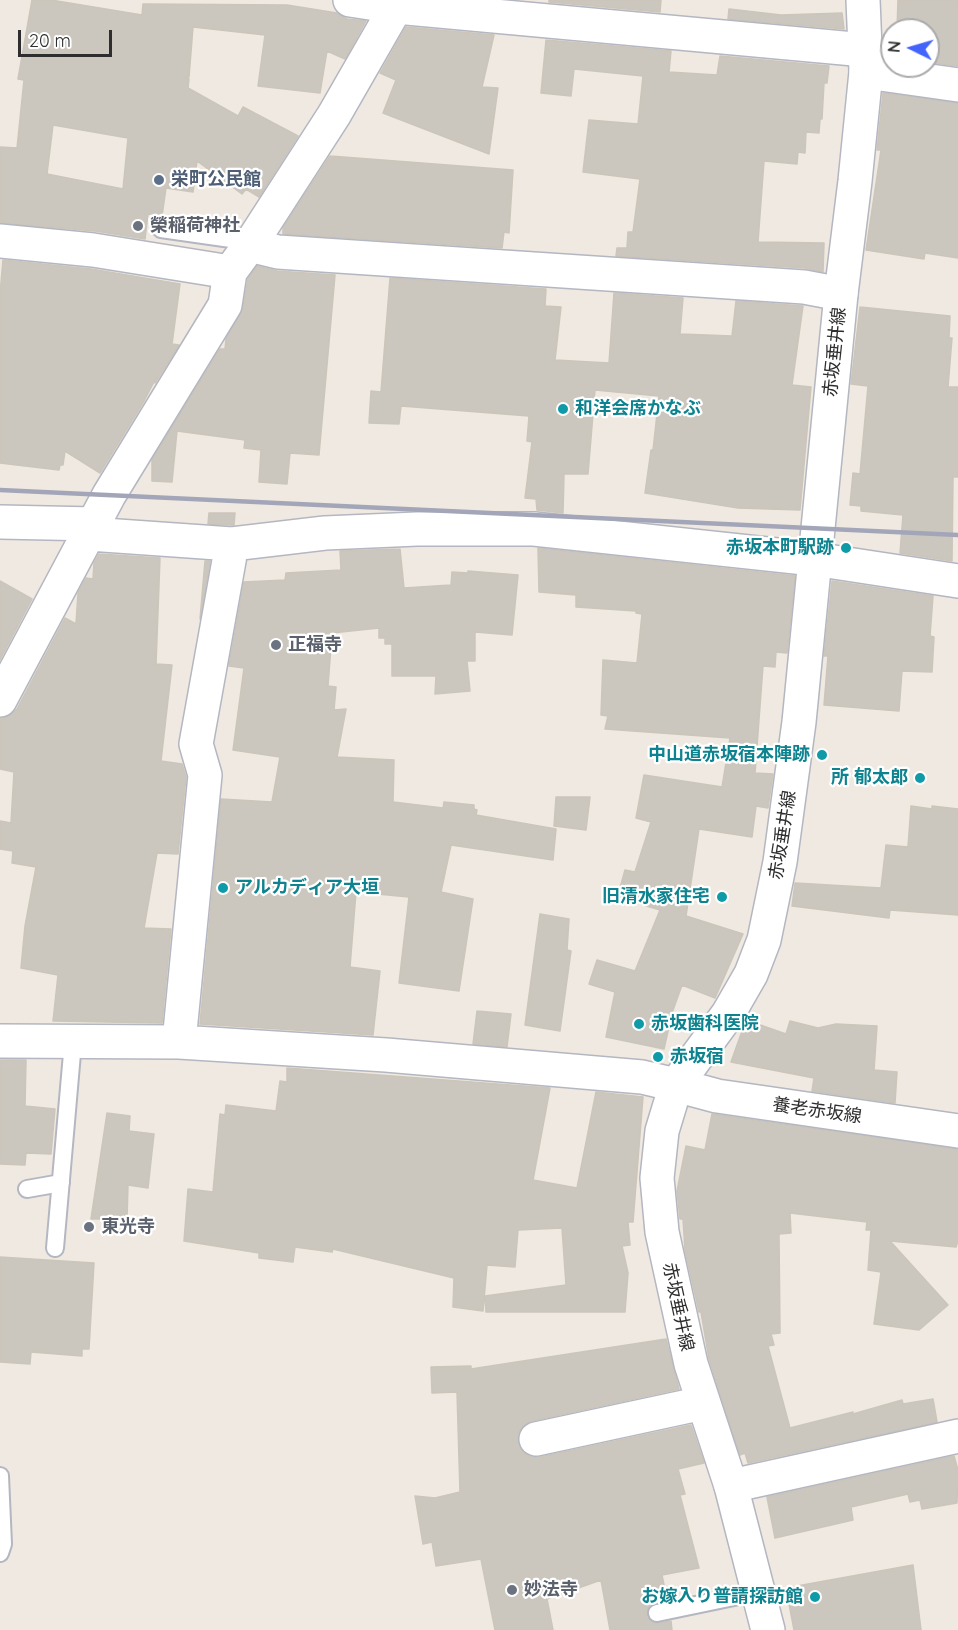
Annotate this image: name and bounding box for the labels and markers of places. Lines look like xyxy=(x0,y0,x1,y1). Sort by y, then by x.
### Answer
place label: 栄町公民館 xyxy=(171,169,261,191)
marker: 栄町公民館 xyxy=(152,173,166,187)
place label: 榮稲荷神社 xyxy=(150,215,240,237)
marker: 榮稲荷神社 xyxy=(131,219,145,233)
place label: 和洋会席かなぶ xyxy=(575,398,701,420)
marker: 和洋会席かなぶ xyxy=(556,402,570,416)
place label: 赤坂本町駅跡 xyxy=(726,537,834,559)
marker: 赤坂本町駅跡 xyxy=(839,541,853,555)
place label: 正福寺 xyxy=(288,634,342,656)
marker: 正福寺 xyxy=(269,638,283,652)
place label: 中山道赤坂宿本陣跡 xyxy=(648,744,810,766)
marker: 中山道赤坂宿本陣跡 xyxy=(815,748,829,762)
place label: 所 郁太郎 xyxy=(831,767,908,789)
marker: 所 郁太郎 xyxy=(913,771,927,785)
place label: アルカディア大垣 xyxy=(235,877,379,899)
marker: アルカディア大垣 xyxy=(216,881,230,895)
place label: 旧清水家住宅 xyxy=(602,886,710,908)
marker: 旧清水家住宅 xyxy=(715,890,729,904)
place label: 赤坂歯科医院 xyxy=(651,1013,759,1035)
marker: 赤坂歯科医院 xyxy=(632,1017,646,1031)
place label: 赤坂宿 xyxy=(670,1046,724,1068)
marker: 赤坂宿 xyxy=(651,1050,665,1064)
place label: 東光寺 xyxy=(101,1216,155,1238)
marker: 東光寺 xyxy=(82,1220,96,1234)
place label: 妙法寺 xyxy=(524,1579,578,1601)
marker: 妙法寺 xyxy=(505,1583,519,1597)
place label: お嫁入り普請探訪館 xyxy=(641,1586,803,1608)
marker: お嫁入り普請探訪館 xyxy=(808,1590,822,1604)

